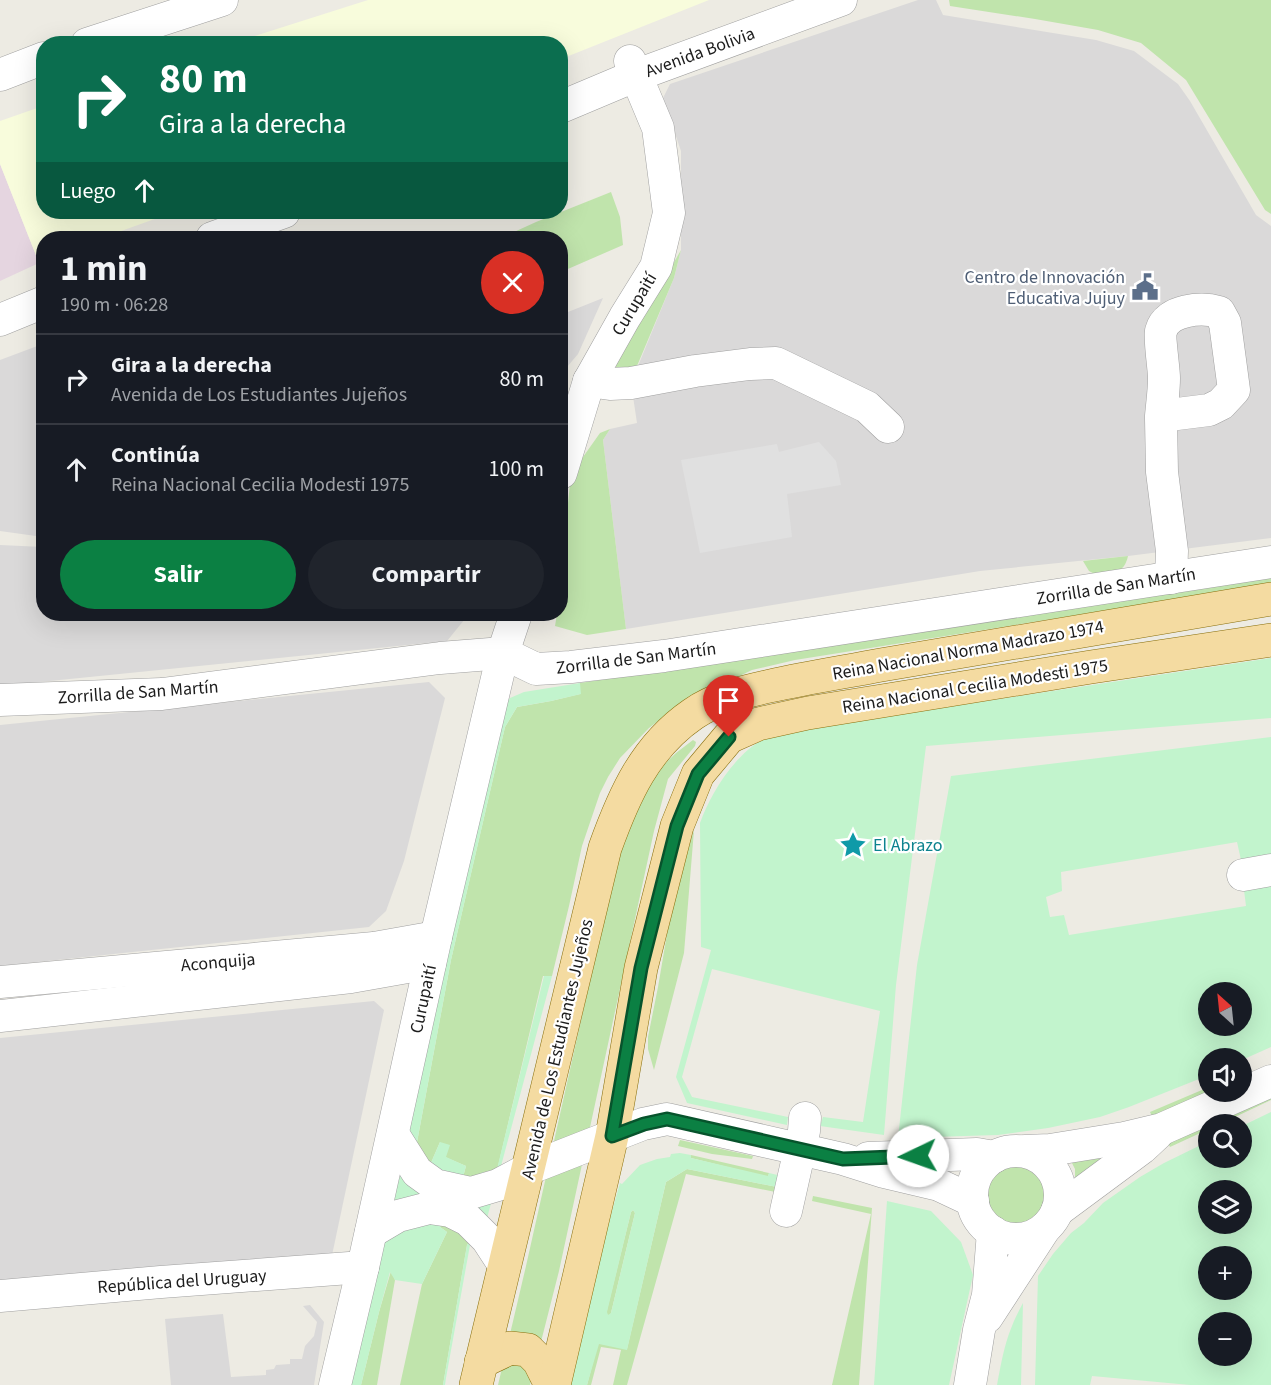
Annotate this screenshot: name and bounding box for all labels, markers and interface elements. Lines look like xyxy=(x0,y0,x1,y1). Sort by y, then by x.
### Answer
street label: Avenida Bolivia xyxy=(642,21,759,84)
text: 80 m xyxy=(159,49,248,109)
icon: right xyxy=(60,60,138,138)
text: Gira a la derecha xyxy=(159,105,346,144)
icon: ahead xyxy=(128,174,161,207)
text: Luego xyxy=(60,175,116,207)
text: 1 min xyxy=(60,243,148,294)
button: close xyxy=(481,251,544,314)
place label: Centro de Innovación Educativa Jujuy xyxy=(964,265,1126,311)
street label: Curupaití xyxy=(606,267,663,341)
public building icon: Centro de Innovación Educativa Jujuy xyxy=(1130,272,1160,302)
text: 190 m · 06:28 xyxy=(60,291,168,319)
text: Gira a la derecha xyxy=(111,349,272,381)
icon: right xyxy=(60,363,93,396)
text: 80 m xyxy=(499,363,544,395)
text: Avenida de Los Estudiantes Jujeños xyxy=(111,381,407,409)
text: Continúa xyxy=(111,439,200,471)
icon: ahead xyxy=(60,453,93,486)
text: 100 m xyxy=(489,453,544,485)
text: Reina Nacional Cecilia Modesti 1975 xyxy=(111,471,409,499)
button: Salir xyxy=(60,540,296,609)
button: Compartir xyxy=(308,540,544,609)
street label: Zorrilla de San Martín xyxy=(1034,562,1198,611)
street label: Reina Nacional Norma Madrazo 1974 xyxy=(830,614,1106,687)
street label: Zorrilla de San Martín xyxy=(555,636,718,681)
street label: Reina Nacional Cecilia Modesti 1975 xyxy=(841,653,1110,720)
street label: Zorrilla de San Martín xyxy=(57,674,219,711)
pin xyxy=(703,675,754,737)
icon: arrive xyxy=(712,684,745,717)
place icon: El Abrazo xyxy=(838,830,868,860)
place label: El Abrazo xyxy=(873,833,943,858)
street label: Avenida de Los Estudiantes Jujeños xyxy=(515,916,600,1182)
street label: Aconquija xyxy=(180,947,256,978)
street label: Curupaití xyxy=(404,962,443,1036)
north arrow xyxy=(1198,982,1252,1036)
map controls xyxy=(1198,982,1252,1366)
button: sound xyxy=(1198,1048,1252,1102)
button: search xyxy=(1198,1114,1252,1168)
position arrow xyxy=(886,1124,950,1188)
button: layers xyxy=(1198,1180,1252,1234)
button: + xyxy=(1198,1246,1252,1300)
street label: República del Uruguay xyxy=(97,1263,268,1300)
button: − xyxy=(1198,1312,1252,1366)

